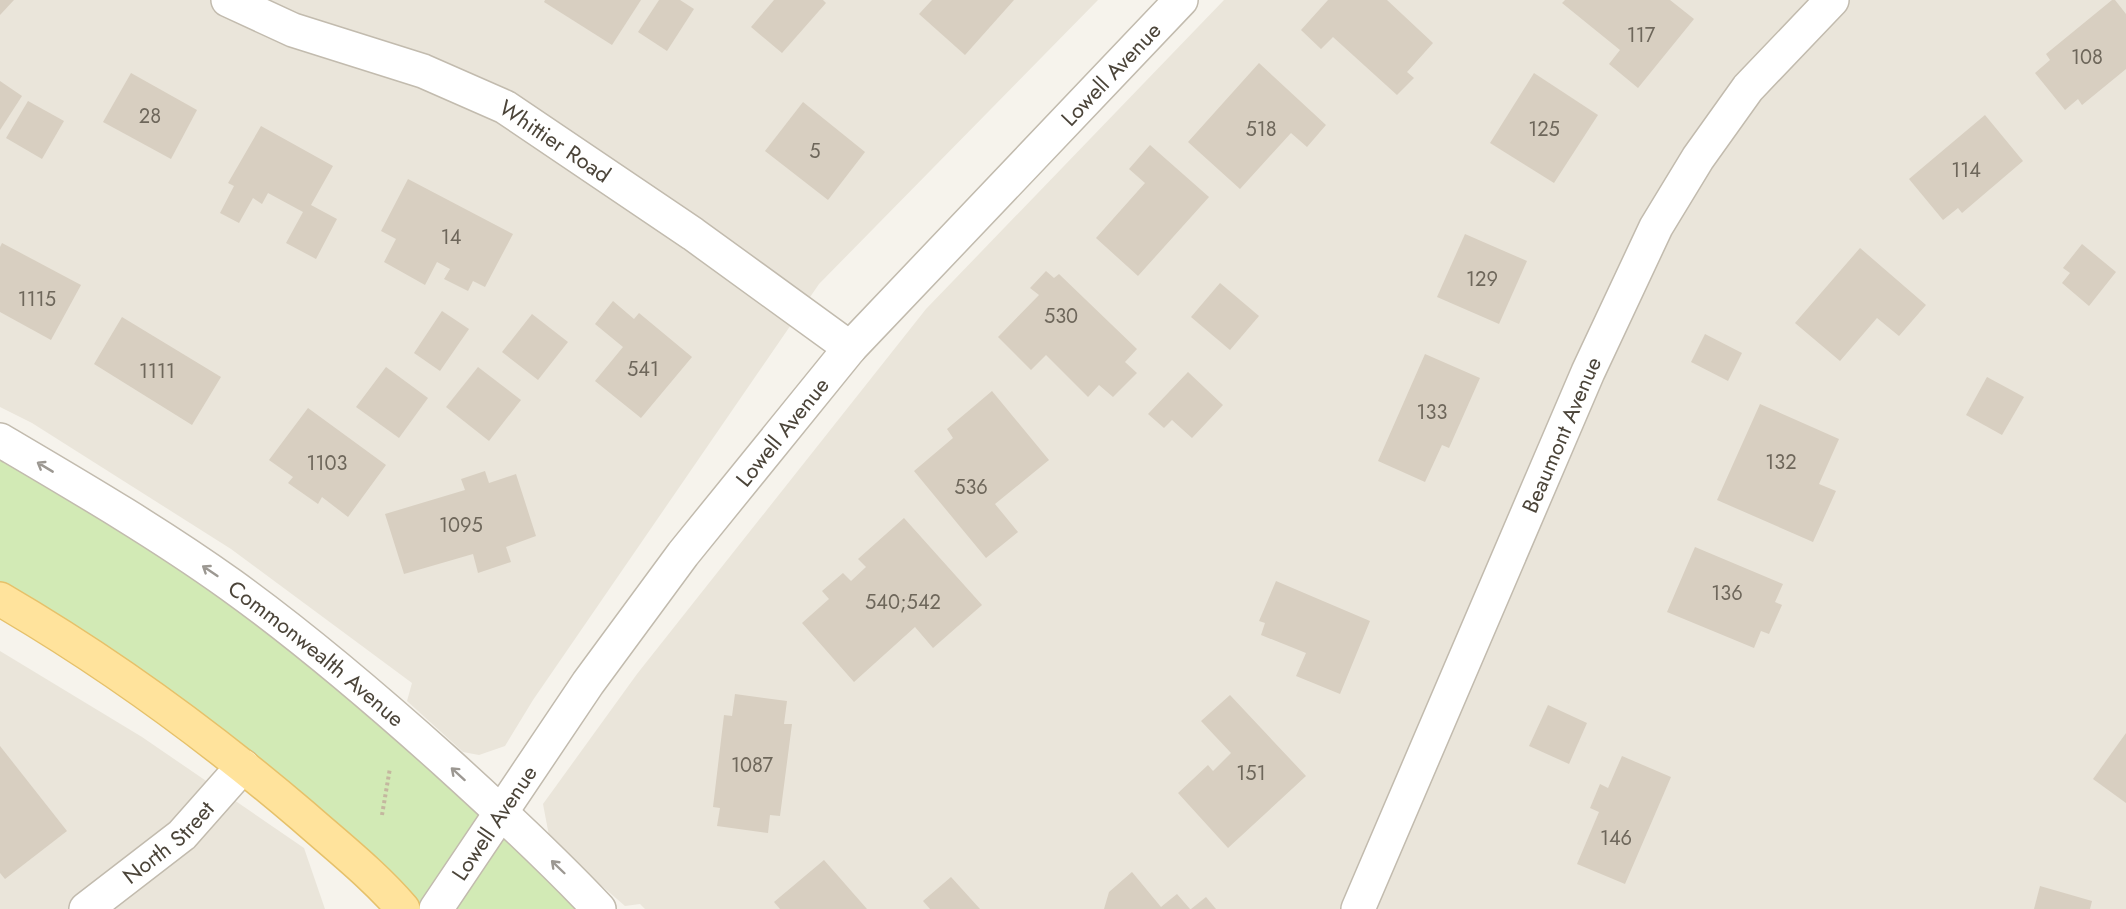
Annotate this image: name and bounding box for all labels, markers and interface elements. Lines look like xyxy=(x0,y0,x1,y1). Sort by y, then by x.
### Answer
street label: Lowell Avenue xyxy=(1053,15,1168,133)
house number: 117 xyxy=(1627,21,1656,50)
house number: 108 xyxy=(2071,43,2103,72)
street label: Whittier Road xyxy=(493,92,617,190)
house number: 28 xyxy=(139,102,161,131)
house number: 518 xyxy=(1245,115,1277,144)
house number: 125 xyxy=(1528,115,1560,144)
house number: 5 xyxy=(809,137,821,166)
house number: 114 xyxy=(1951,156,1981,185)
house number: 14 xyxy=(441,223,462,252)
house number: 129 xyxy=(1466,265,1498,294)
house number: 1115 xyxy=(18,285,56,314)
house number: 530 xyxy=(1044,302,1078,331)
street label: Beaumont Avenue xyxy=(1514,351,1609,518)
house number: 541 xyxy=(627,355,659,384)
house number: 1111 xyxy=(139,357,175,386)
street label: Lowell Avenue xyxy=(728,370,836,493)
house number: 133 xyxy=(1417,398,1447,427)
house number: 132 xyxy=(1765,448,1797,477)
house number: 1103 xyxy=(307,449,348,478)
one-way arrow xyxy=(37,460,54,472)
house number: 536 xyxy=(954,473,988,502)
house number: 1095 xyxy=(439,511,483,540)
one-way arrow xyxy=(202,565,219,577)
street label: Commonwealth Avenue xyxy=(222,572,412,734)
house number: 136 xyxy=(1711,579,1743,608)
house number: 540;542 xyxy=(865,588,941,617)
house number: 1087 xyxy=(731,751,774,780)
street label: Lowell Avenue xyxy=(444,759,544,887)
house number: 151 xyxy=(1236,759,1266,788)
one-way arrow xyxy=(451,767,466,781)
street label: North Street xyxy=(116,793,222,891)
house number: 146 xyxy=(1600,824,1632,853)
one-way arrow xyxy=(550,860,565,874)

